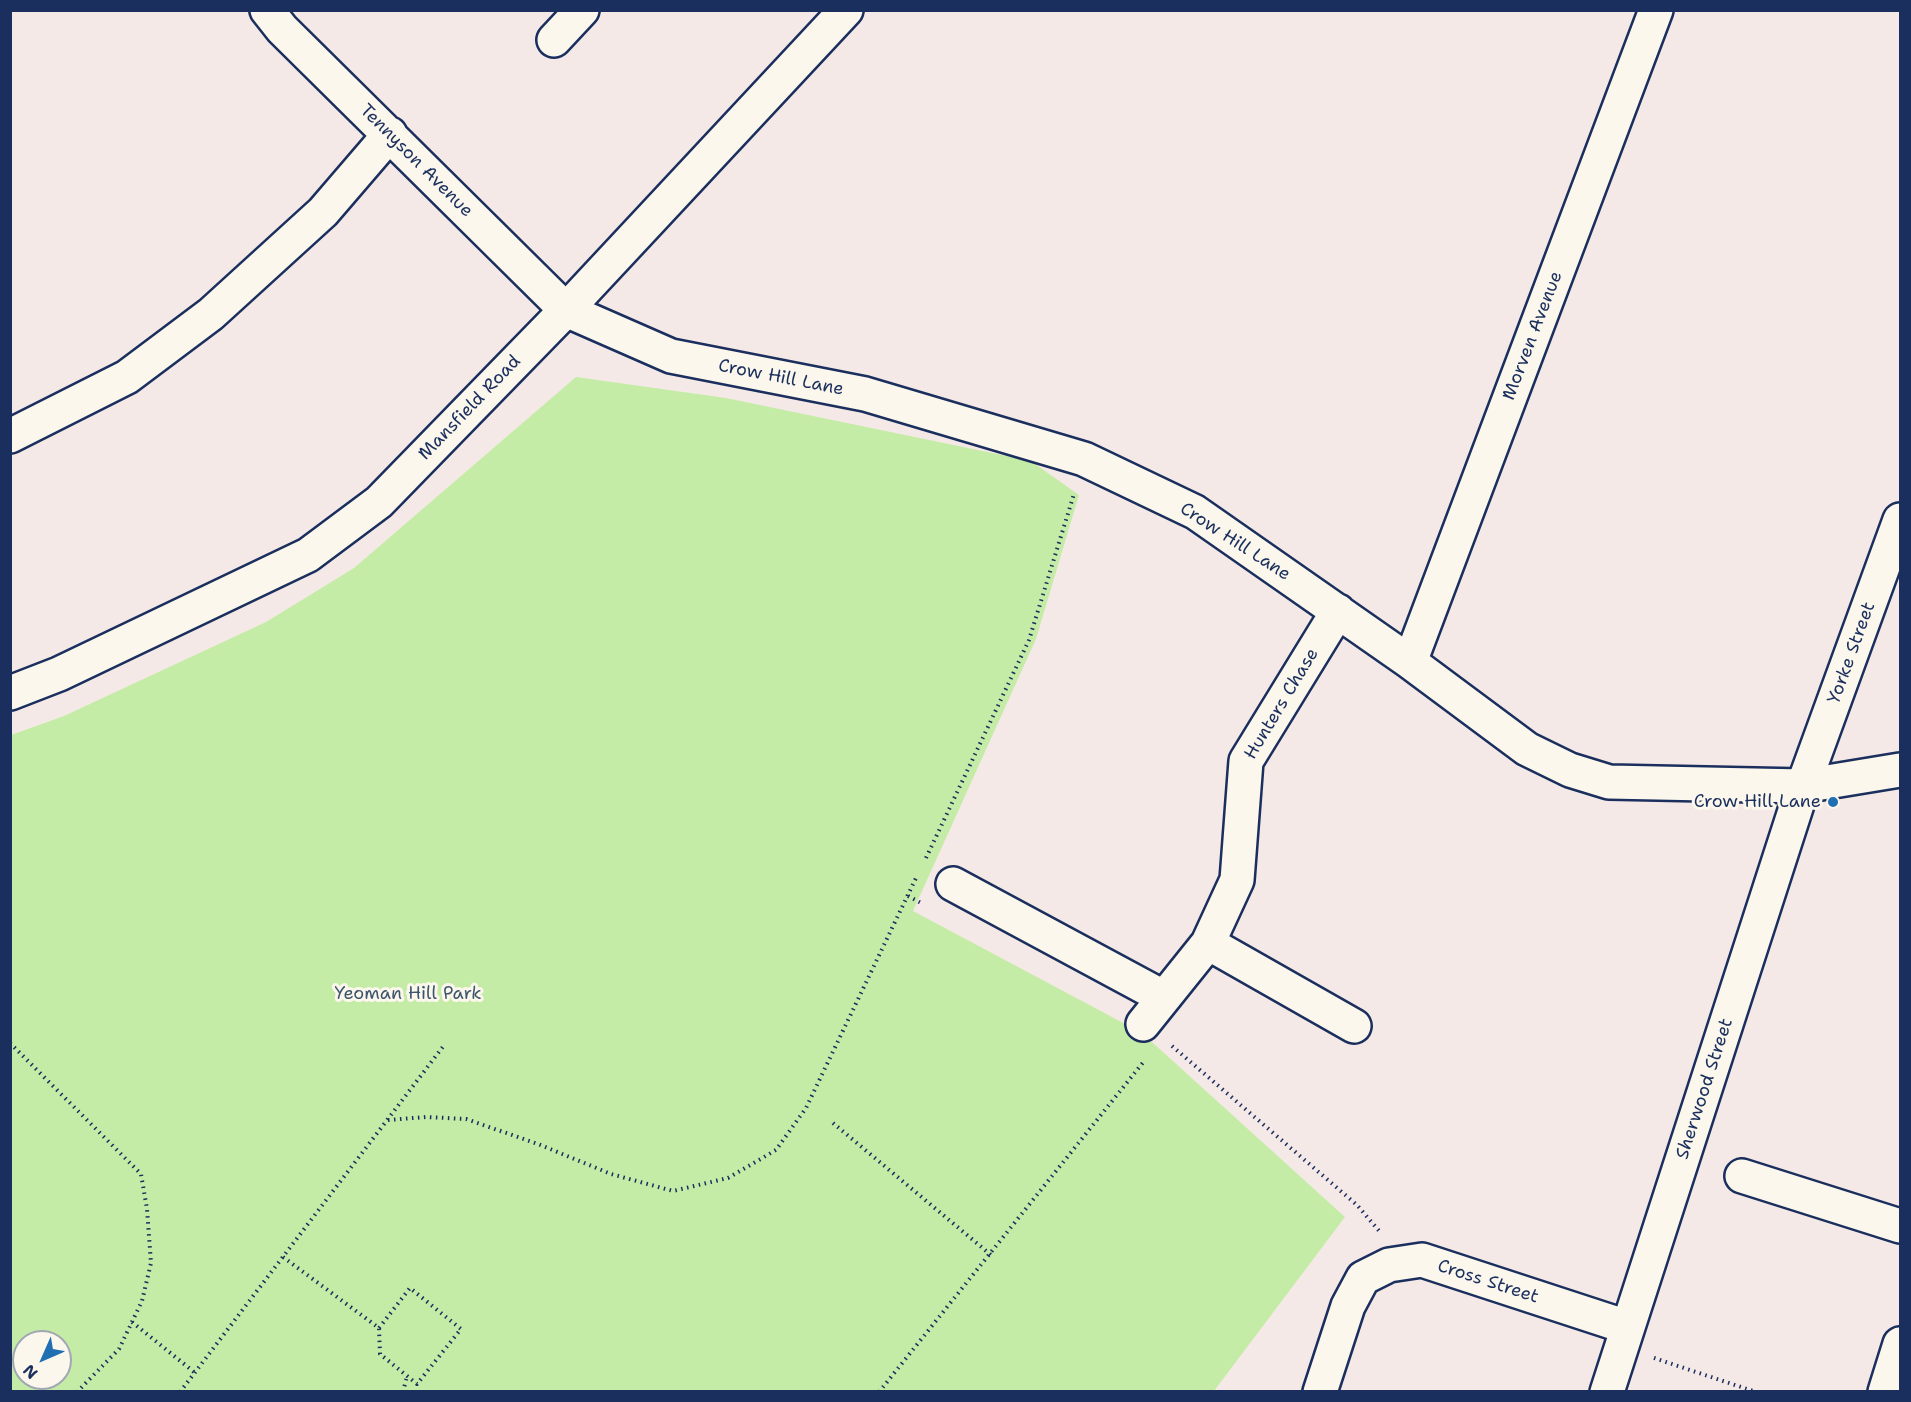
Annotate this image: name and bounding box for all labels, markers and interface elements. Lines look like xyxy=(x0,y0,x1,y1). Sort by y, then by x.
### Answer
street label: Tennyson Avenue xyxy=(355,100,477,222)
street label: Morven Avenue xyxy=(1498,268,1568,404)
street label: Mansfield Road xyxy=(414,351,526,465)
street label: Crow Hill Lane xyxy=(716,355,846,401)
street label: Crow Hill Lane xyxy=(1176,498,1294,586)
street label: Yorke Street xyxy=(1824,599,1880,707)
street label: Hunters Chase xyxy=(1240,644,1324,764)
place label: Crow Hill Lane xyxy=(1694,791,1821,813)
marker: Crow Hill Lane xyxy=(1826,795,1840,809)
park label: Yeoman Hill Park xyxy=(334,983,482,1005)
street label: Sherwood Street xyxy=(1672,1016,1738,1162)
street label: Cross Street xyxy=(1435,1255,1541,1309)
north arrow xyxy=(12,1330,72,1390)
text: N xyxy=(18,1360,42,1384)

